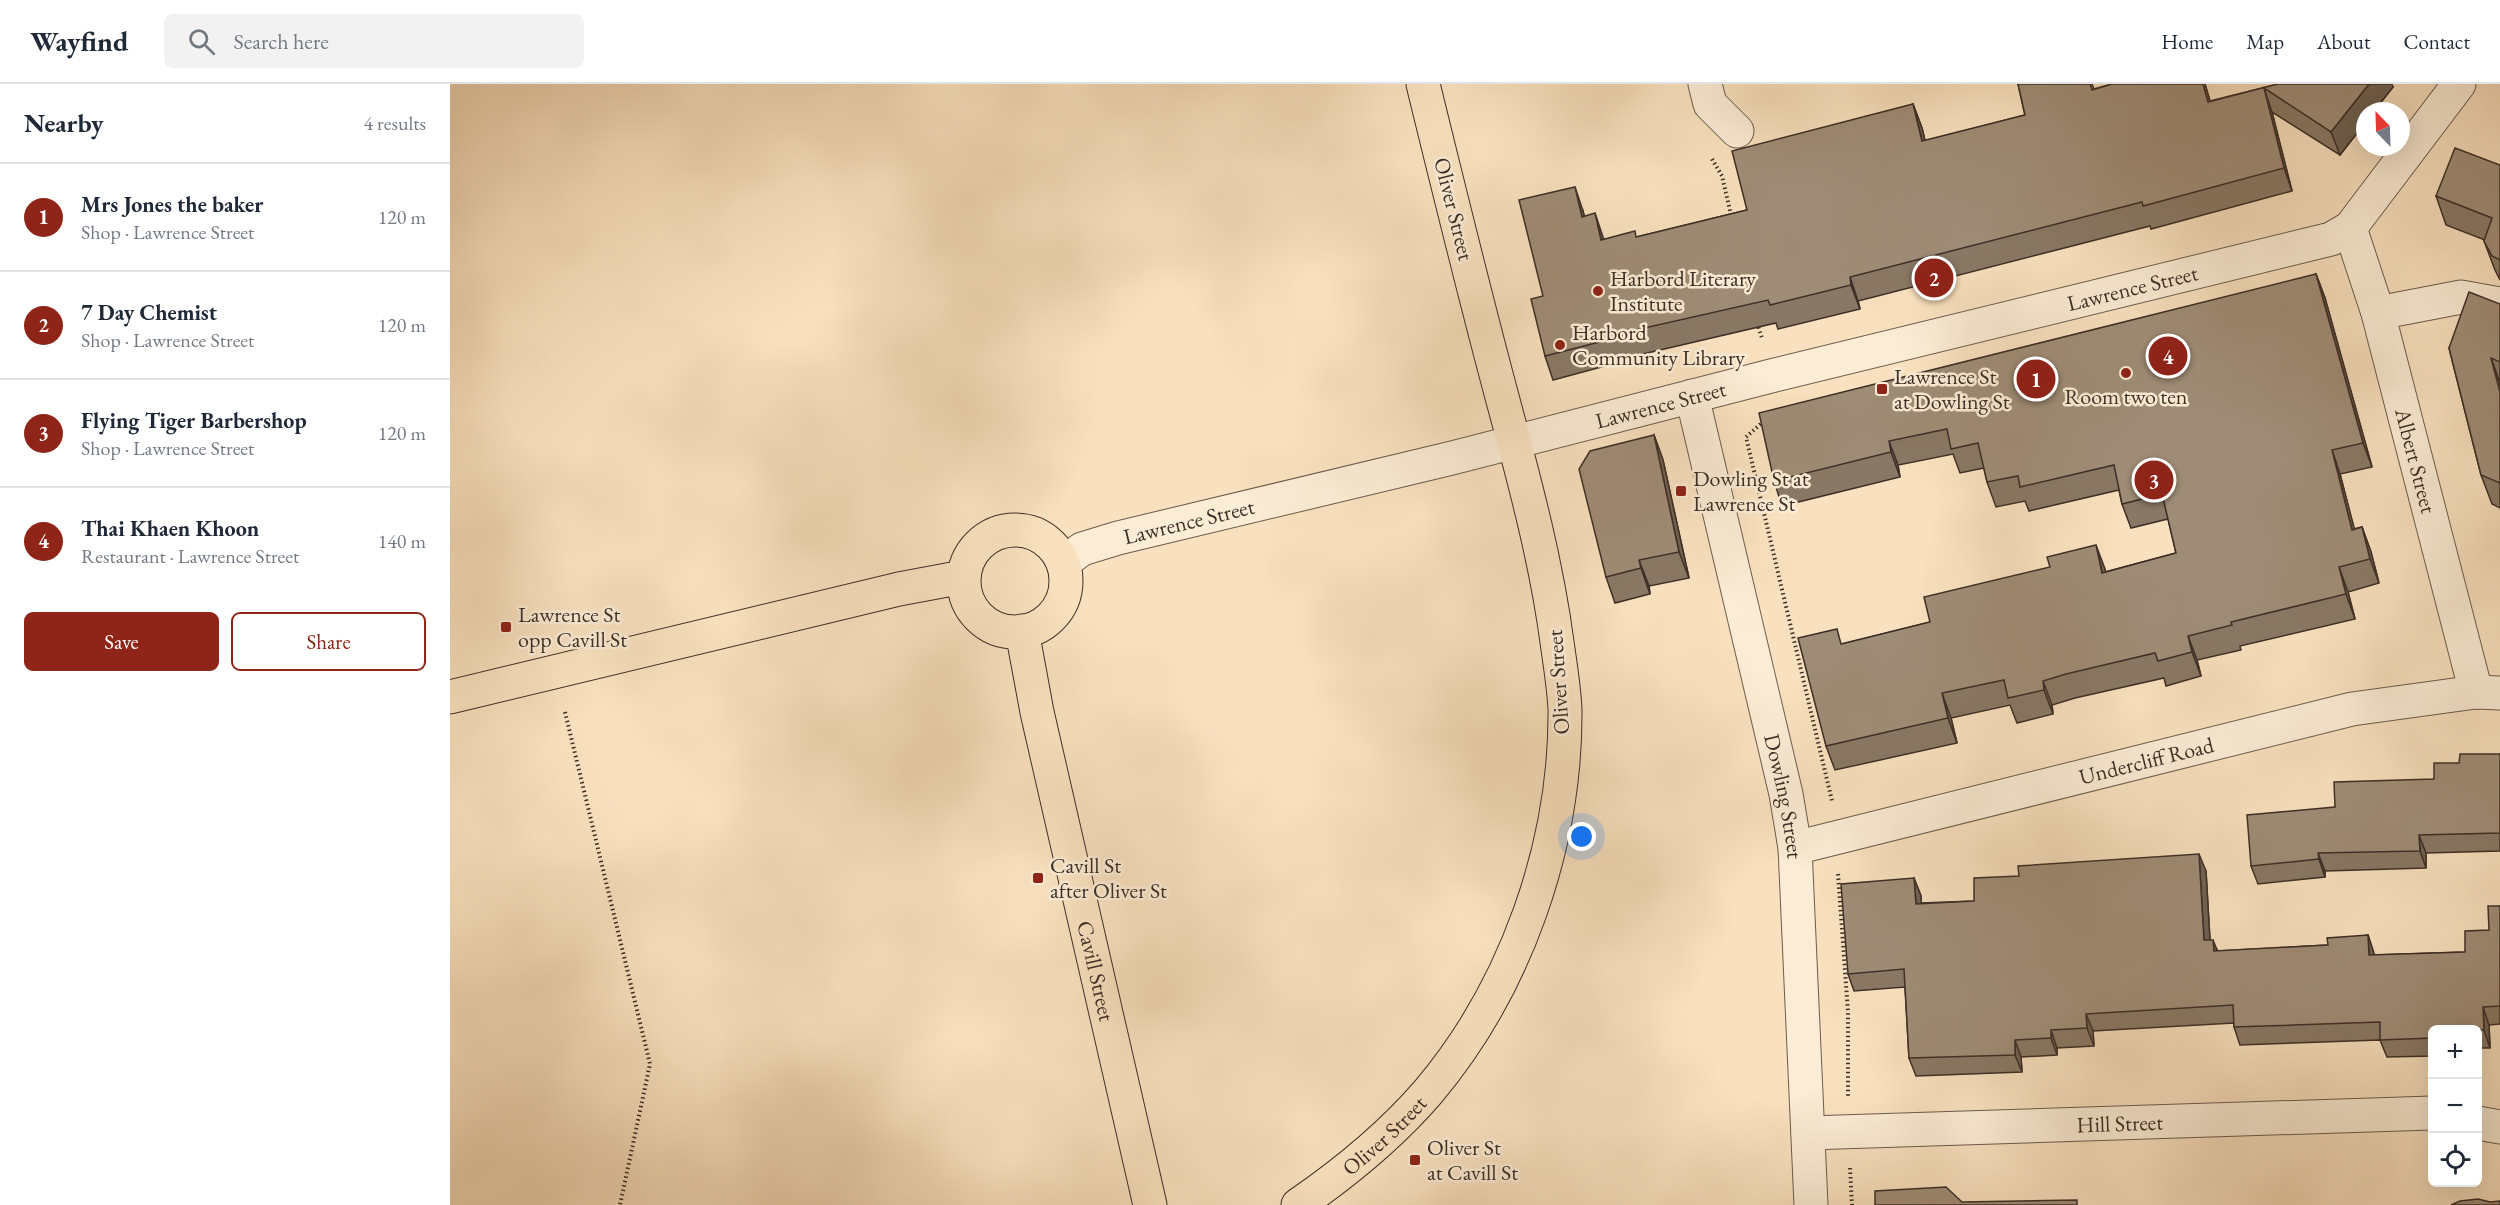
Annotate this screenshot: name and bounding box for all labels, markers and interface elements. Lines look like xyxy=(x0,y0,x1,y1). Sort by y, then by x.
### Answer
search box xyxy=(164,14,584,68)
text: Wayfind xyxy=(30,23,128,59)
icon: search xyxy=(185,25,218,58)
text: Search here xyxy=(233,27,329,56)
text: Home xyxy=(2161,28,2213,55)
text: Map xyxy=(2246,28,2284,55)
text: About xyxy=(2317,28,2370,55)
text: Contact xyxy=(2403,28,2470,55)
north arrow xyxy=(2356,102,2410,156)
text: Nearby xyxy=(24,106,104,140)
text: 4 results xyxy=(363,110,426,136)
street label: Oliver Street xyxy=(1427,154,1481,264)
text: Mrs Jones the baker xyxy=(81,190,263,219)
text: 1 xyxy=(38,204,49,230)
text: 120 m xyxy=(378,204,426,230)
text: Shop · Lawrence Street xyxy=(81,219,254,245)
pin: 2 xyxy=(1914,256,1954,300)
street label: Lawrence Street xyxy=(2064,258,2201,318)
place label: Harbord Literary Institute xyxy=(1610,264,1756,318)
marker: Harbord Literary Institute xyxy=(1591,284,1605,298)
text: 7 Day Chemist xyxy=(81,298,217,327)
text: 2 xyxy=(38,312,49,338)
text: 120 m xyxy=(378,312,426,338)
place label: Harbord Community Library xyxy=(1572,318,1745,372)
text: Shop · Lawrence Street xyxy=(81,327,254,353)
pin: 4 xyxy=(2148,334,2188,378)
marker: Harbord Community Library xyxy=(1553,338,1567,352)
pin: 1 xyxy=(2016,356,2056,402)
place label: Lawrence St at Dowling St xyxy=(1894,362,2010,416)
marker: Room two ten xyxy=(2119,366,2133,380)
street label: Lawrence Street xyxy=(1592,374,1729,435)
marker: Lawrence St at Dowling St xyxy=(1875,382,1889,396)
place label: Room two ten xyxy=(2065,382,2188,411)
street label: Albert Street xyxy=(2388,404,2444,516)
text: Flying Tiger Barbershop xyxy=(81,406,307,435)
text: 3 xyxy=(38,420,49,446)
text: 120 m xyxy=(378,420,426,446)
text: Shop · Lawrence Street xyxy=(81,435,254,461)
pin: 3 xyxy=(2134,458,2174,502)
place label: Dowling St at Lawrence St xyxy=(1693,464,1809,518)
marker: Dowling St at Lawrence St xyxy=(1674,484,1688,498)
street label: Lawrence Street xyxy=(1120,491,1257,551)
text: Thai Khaen Khoon xyxy=(81,514,259,543)
text: 4 xyxy=(38,528,49,554)
text: 140 m xyxy=(378,528,426,554)
text: Restaurant · Lawrence Street xyxy=(81,543,299,569)
place label: Lawrence St opp Cavill St xyxy=(518,600,627,654)
button: Save xyxy=(24,612,219,671)
button: Share xyxy=(231,612,426,671)
marker: Lawrence St opp Cavill St xyxy=(499,620,513,634)
street label: Oliver Street xyxy=(1540,628,1576,735)
street label: Undercliff Road xyxy=(2076,729,2217,791)
street label: Dowling Street xyxy=(1758,731,1810,859)
your location xyxy=(1567,822,1596,851)
place label: Cavill St after Oliver St xyxy=(1050,851,1167,905)
marker: Cavill St after Oliver St xyxy=(1031,871,1045,885)
street label: Cavill Street xyxy=(1071,918,1122,1024)
map controls xyxy=(2428,1025,2482,1187)
button: + xyxy=(2428,1025,2482,1079)
button: − xyxy=(2428,1079,2482,1133)
street label: Oliver Street xyxy=(1336,1089,1433,1182)
street label: Hill Street xyxy=(2076,1107,2164,1139)
place label: Oliver St at Cavill St xyxy=(1427,1133,1518,1187)
button: locate xyxy=(2428,1133,2482,1187)
marker: Oliver St at Cavill St xyxy=(1408,1153,1422,1167)

